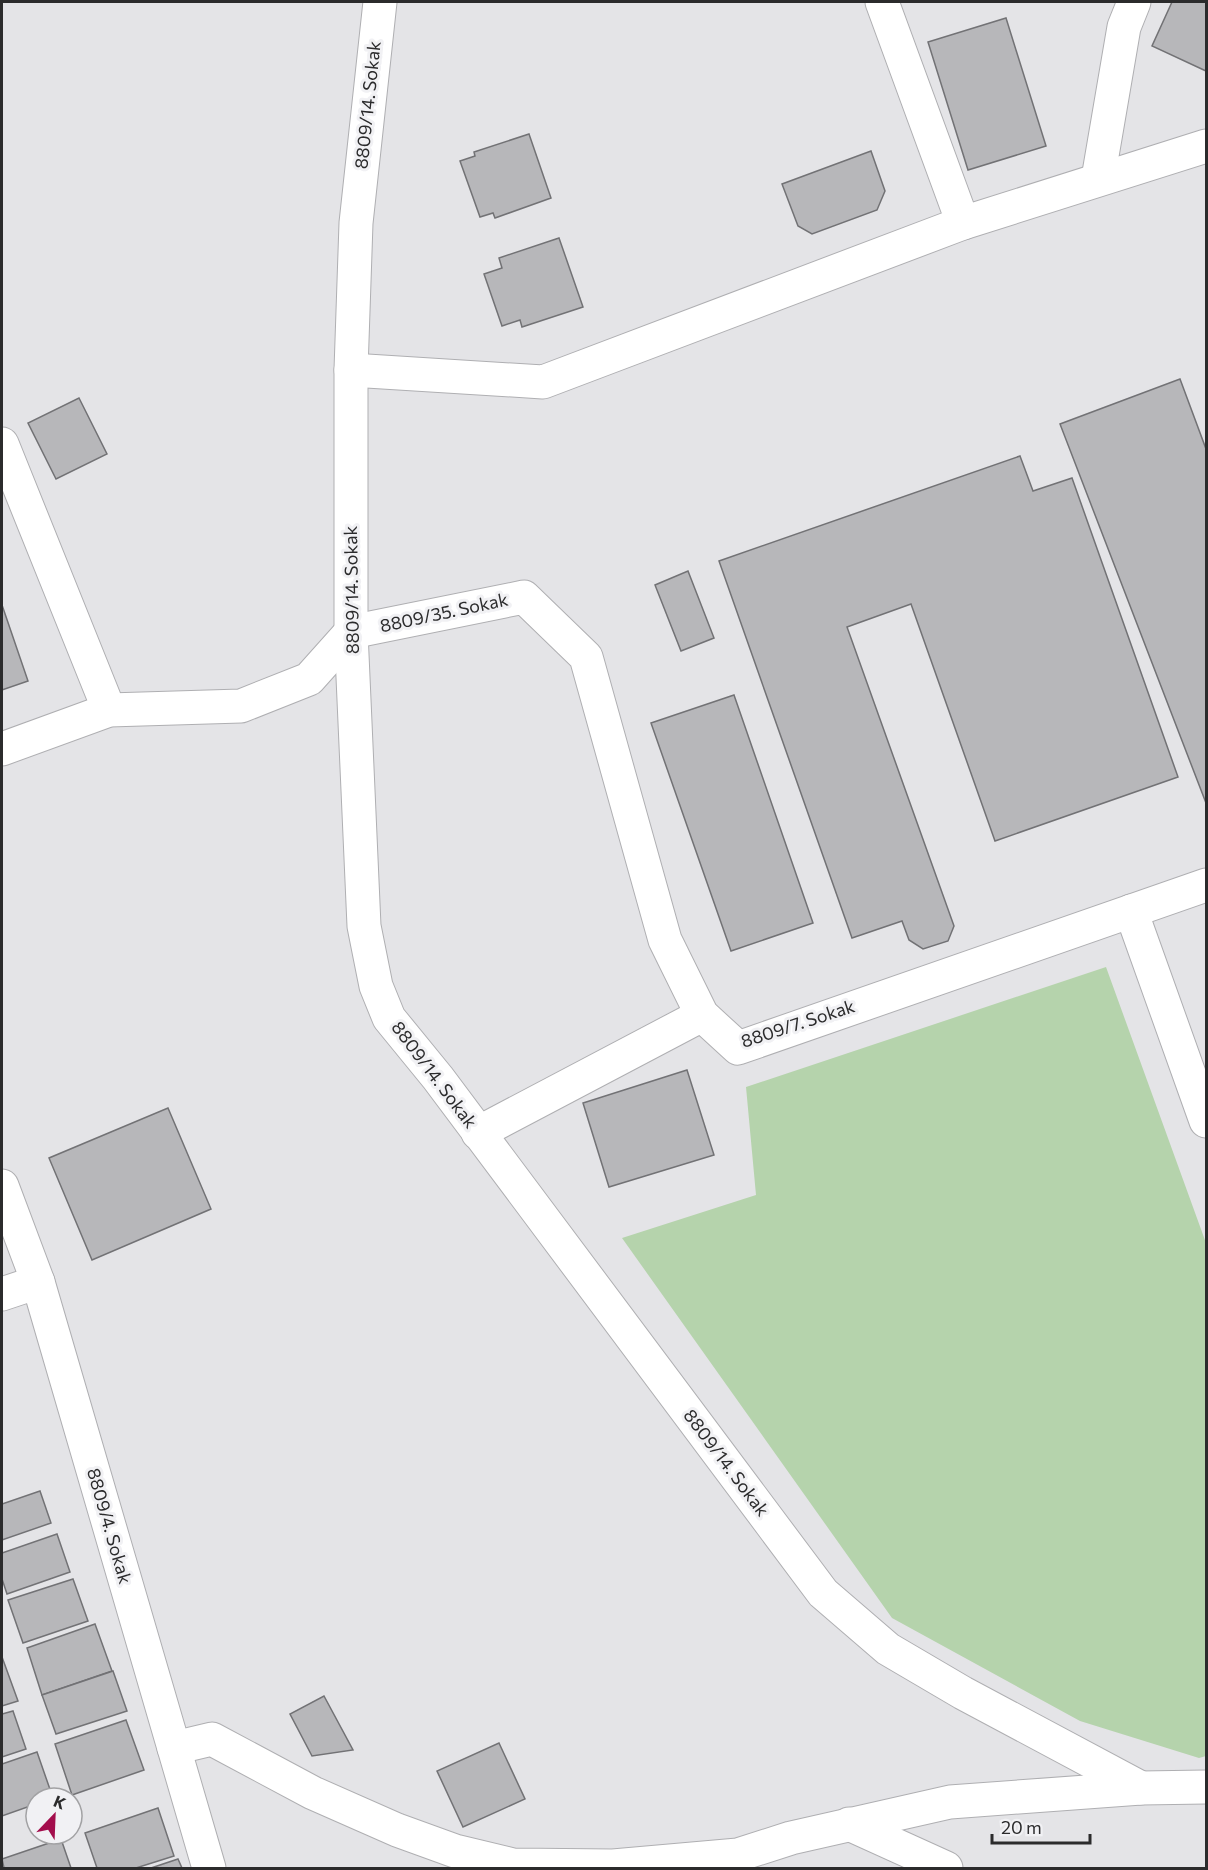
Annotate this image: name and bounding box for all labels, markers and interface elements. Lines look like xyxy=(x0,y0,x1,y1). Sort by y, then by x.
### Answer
street label: 8809/14. Sokak xyxy=(349,40,385,170)
street label: 8809/14. Sokak xyxy=(339,525,363,654)
street label: 8809/35. Sokak xyxy=(378,588,510,636)
street label: 8809/7. Sokak xyxy=(738,994,858,1052)
street label: 8809/14. Sokak xyxy=(387,1016,482,1133)
street label: 8809/14. Sokak xyxy=(679,1404,774,1521)
street label: 8809/4. Sokak xyxy=(83,1465,137,1586)
north arrow xyxy=(24,1786,84,1846)
text: K xyxy=(51,1791,69,1813)
scale bar xyxy=(992,1807,1090,1845)
text: 20 m xyxy=(1001,1816,1042,1838)

